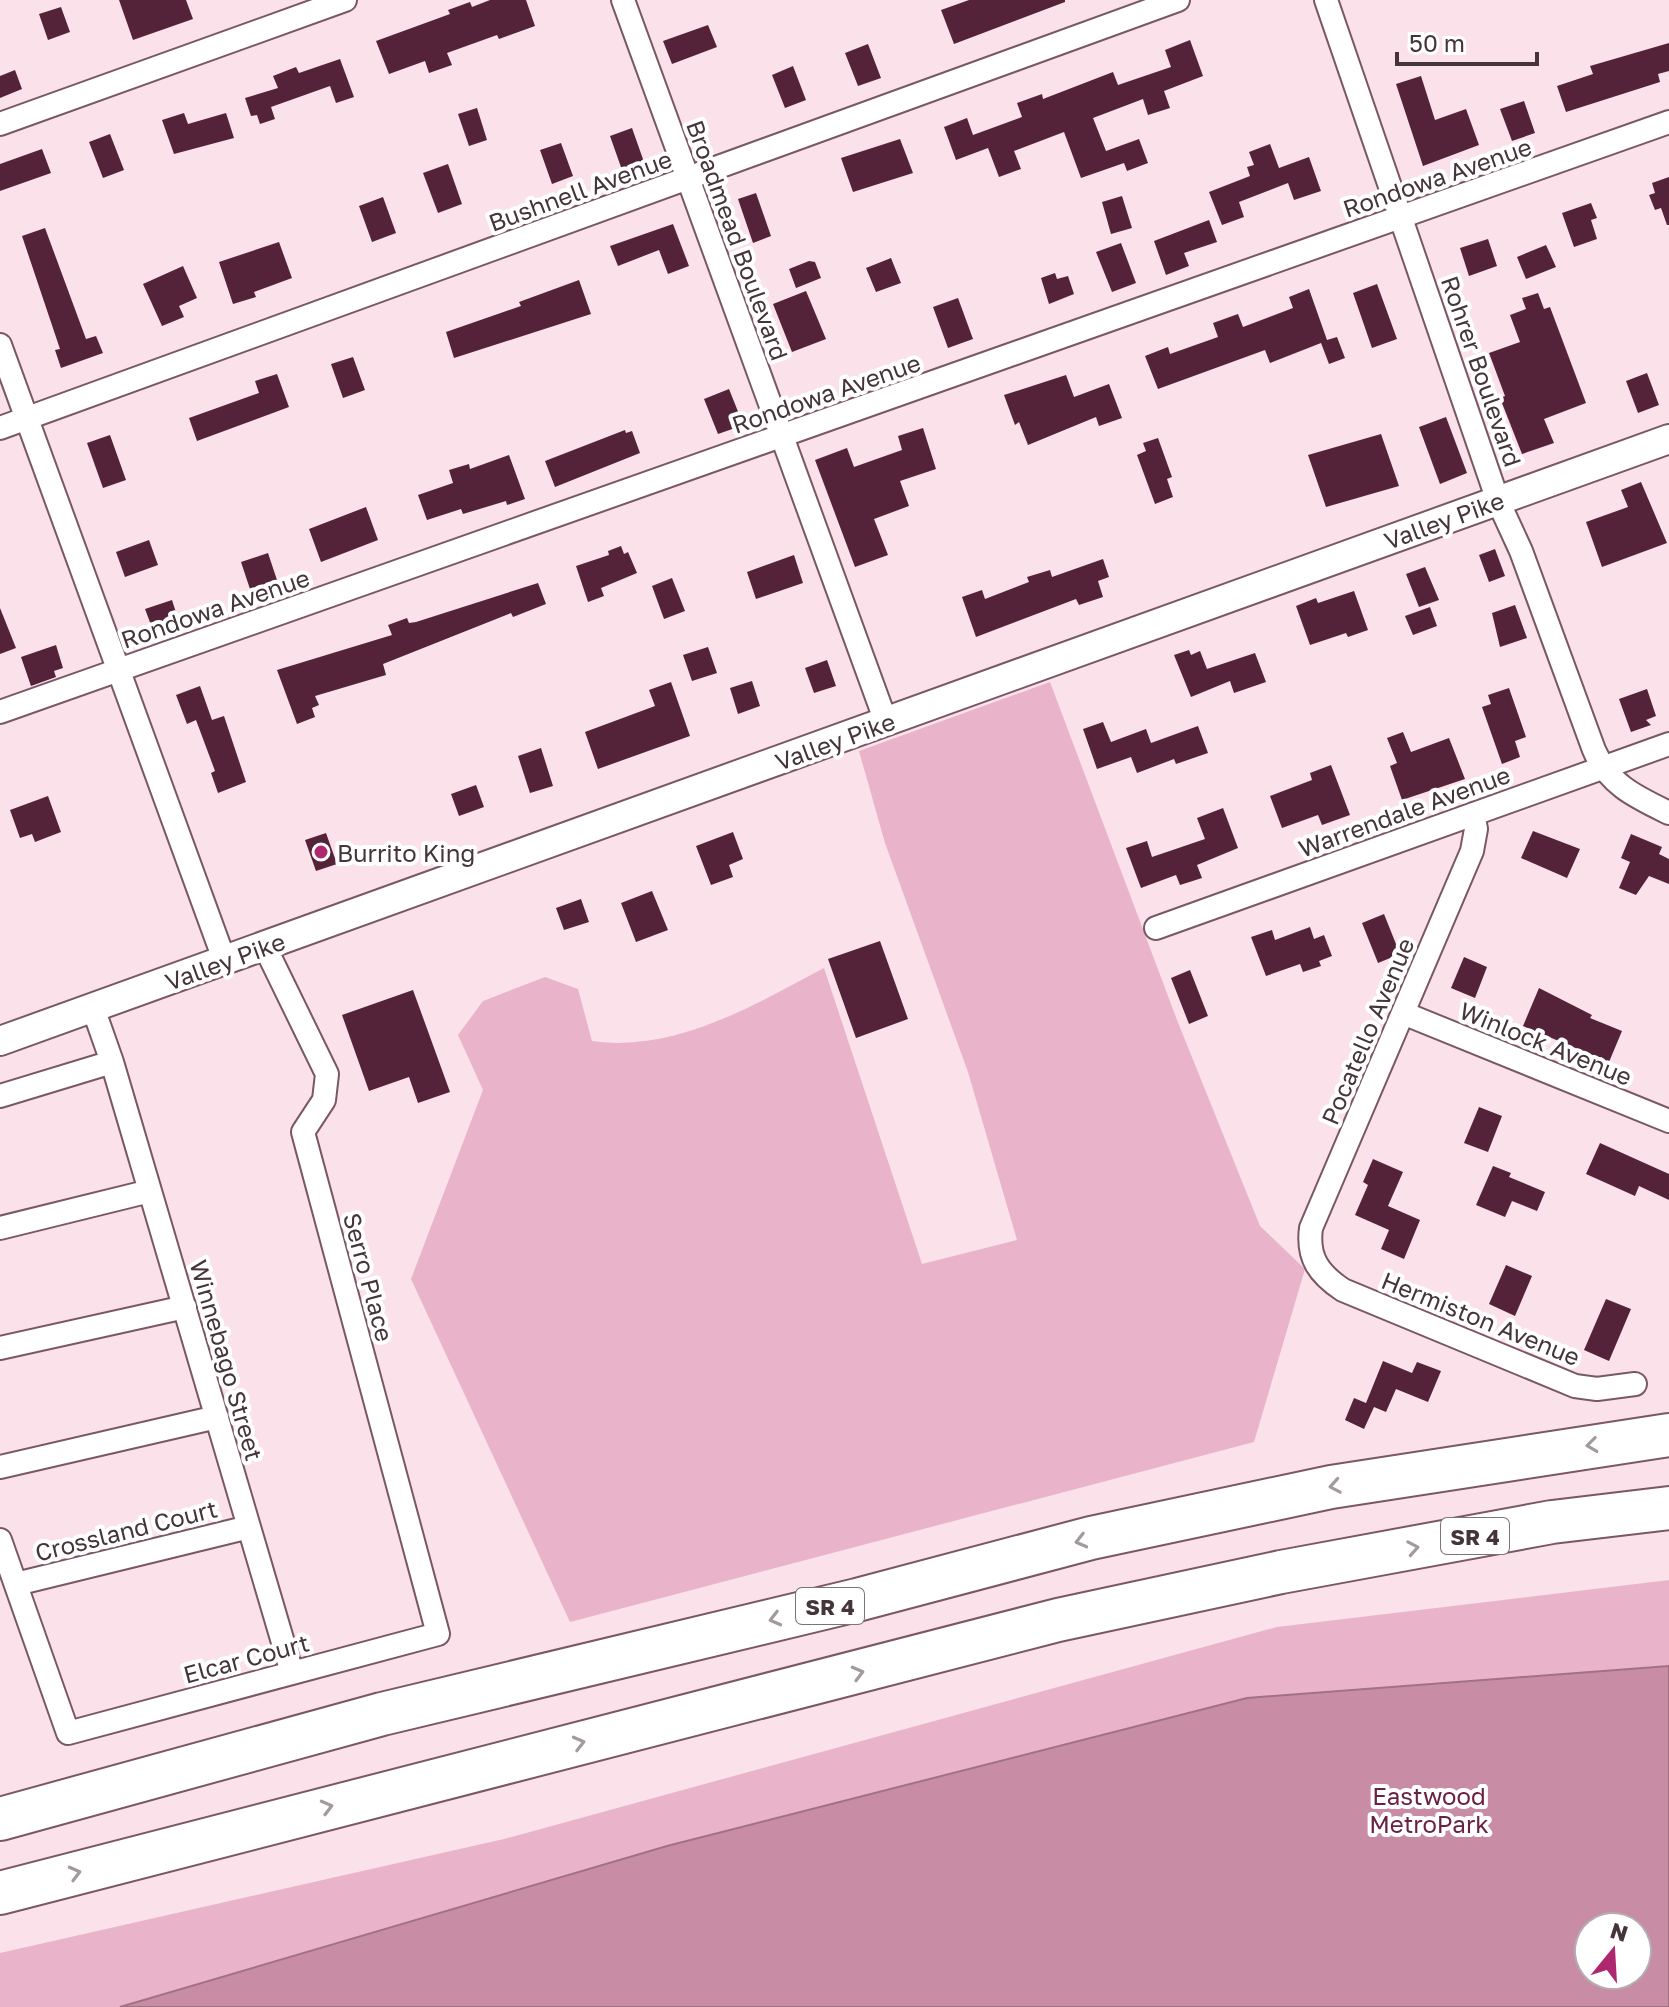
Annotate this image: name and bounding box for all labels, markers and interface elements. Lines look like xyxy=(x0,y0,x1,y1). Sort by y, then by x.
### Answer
scale bar xyxy=(1397,16,1537,66)
text: 50 m xyxy=(1409,28,1465,57)
street label: Broadmead Boulevard xyxy=(681,116,795,364)
street label: Rondowa Avenue xyxy=(1339,131,1535,223)
street label: Bushnell Avenue xyxy=(484,143,676,237)
street label: Rohrer Boulevard xyxy=(1436,272,1528,470)
street label: Rondowa Avenue xyxy=(728,347,924,439)
street label: Valley Pike xyxy=(1380,485,1508,555)
street label: Rondowa Avenue xyxy=(117,562,313,654)
street label: Valley Pike xyxy=(771,706,899,776)
street label: Warrendale Avenue xyxy=(1294,759,1514,863)
place label: Burrito King xyxy=(337,838,475,867)
marker: Burrito King xyxy=(312,843,330,861)
street label: Valley Pike xyxy=(161,926,289,996)
street label: Pocatello Avenue xyxy=(1315,933,1419,1129)
street label: Winlock Avenue xyxy=(1456,995,1636,1091)
street label: Serro Place xyxy=(338,1209,400,1345)
street label: Winnebago Street xyxy=(184,1256,270,1464)
street label: Hermiston Avenue xyxy=(1378,1265,1584,1371)
one-way arrow xyxy=(1585,1436,1598,1453)
one-way arrow xyxy=(1328,1477,1342,1494)
street label: Crossland Court xyxy=(32,1493,220,1567)
road number: SR 4 xyxy=(1441,1518,1509,1554)
one-way arrow xyxy=(1074,1531,1088,1548)
one-way arrow xyxy=(1406,1540,1420,1557)
road number: SR 4 xyxy=(796,1588,864,1624)
one-way arrow xyxy=(768,1610,782,1627)
street label: Elcar Court xyxy=(180,1627,312,1689)
one-way arrow xyxy=(851,1665,865,1682)
one-way arrow xyxy=(572,1736,585,1753)
park label: Eastwood MetroPark xyxy=(1369,1781,1489,1838)
one-way arrow xyxy=(319,1800,333,1816)
one-way arrow xyxy=(68,1866,82,1882)
north arrow xyxy=(1573,1911,1653,1991)
text: N xyxy=(1607,1916,1631,1947)

